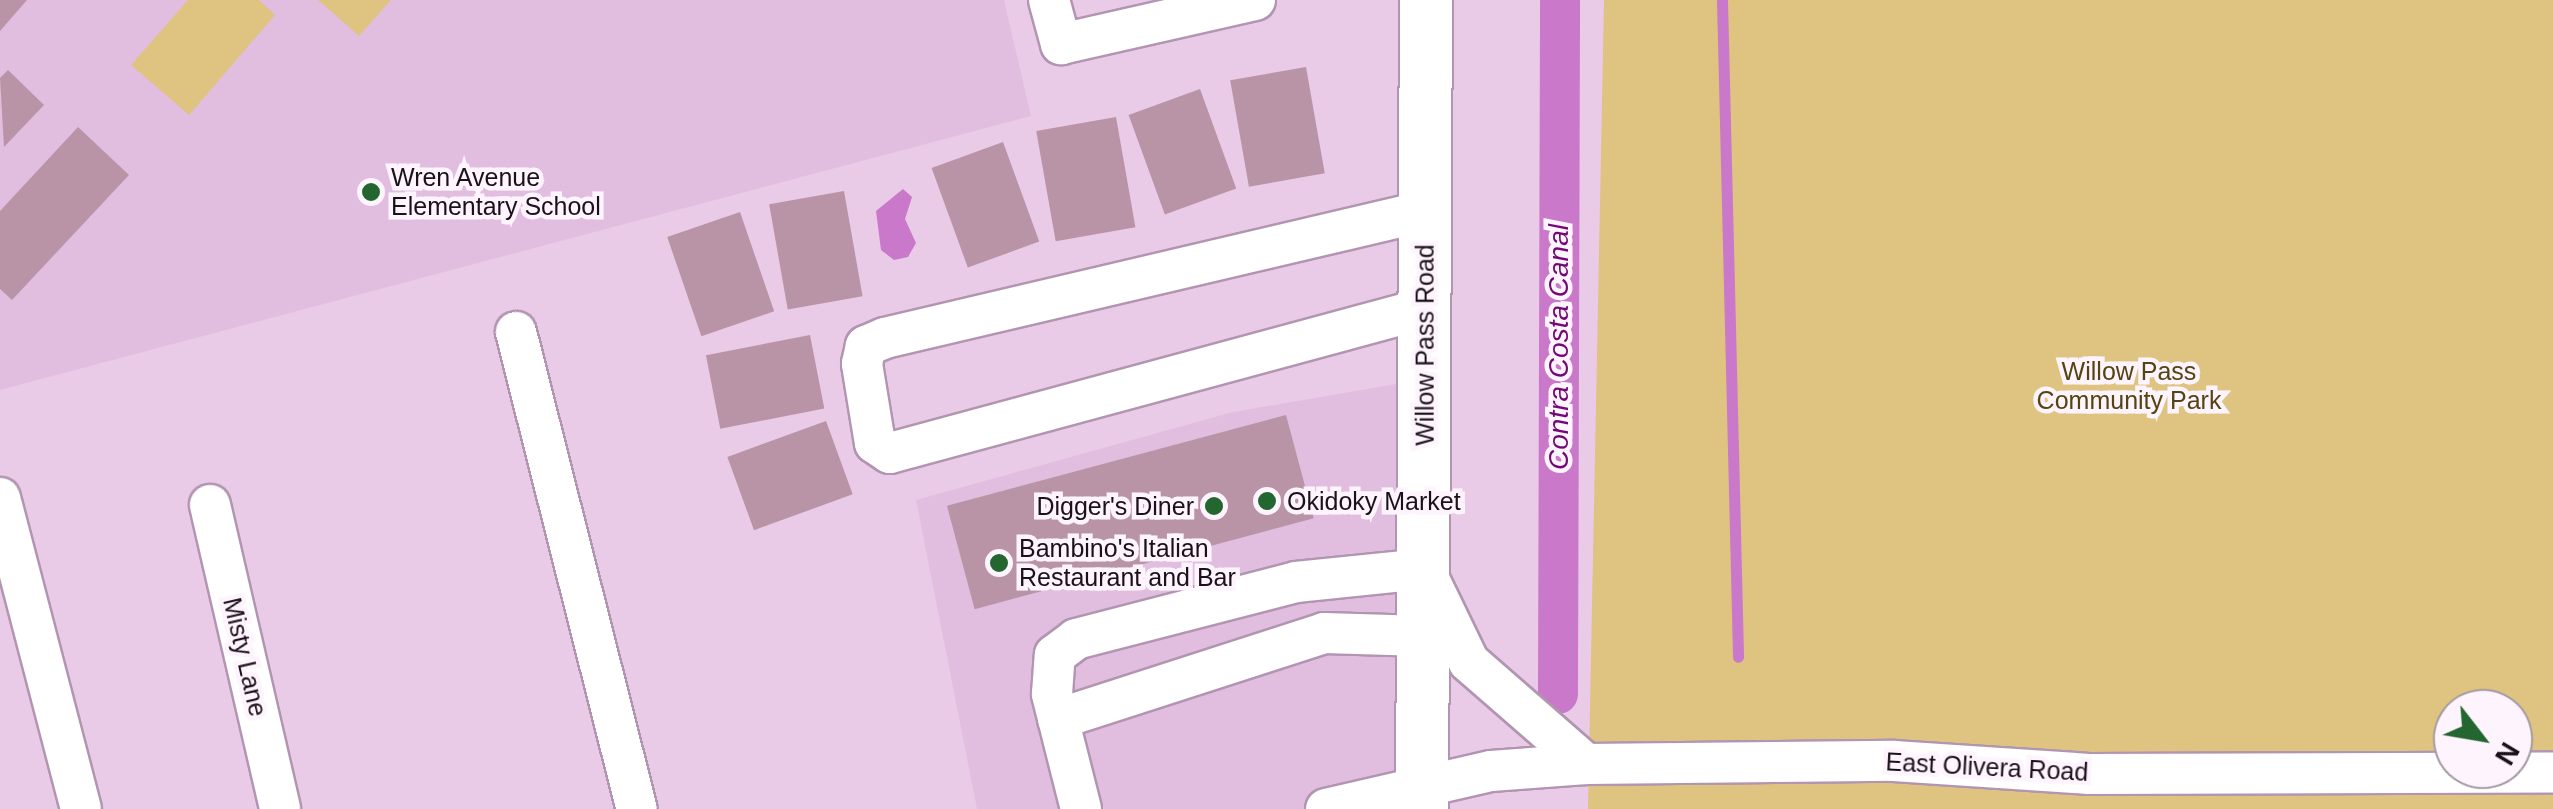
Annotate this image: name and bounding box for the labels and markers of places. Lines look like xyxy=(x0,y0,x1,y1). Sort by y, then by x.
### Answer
place label: Wren Avenue Elementary School xyxy=(391,163,601,222)
marker: Wren Avenue Elementary School xyxy=(360,181,382,203)
place label: Okidoky Market xyxy=(1287,486,1461,516)
marker: Okidoky Market xyxy=(1256,490,1278,512)
place label: Digger's Diner xyxy=(1036,491,1194,521)
marker: Digger's Diner xyxy=(1203,495,1225,517)
place label: Bambino's Italian Restaurant and Bar xyxy=(1019,534,1236,593)
marker: Bambino's Italian Restaurant and Bar xyxy=(988,552,1010,574)

